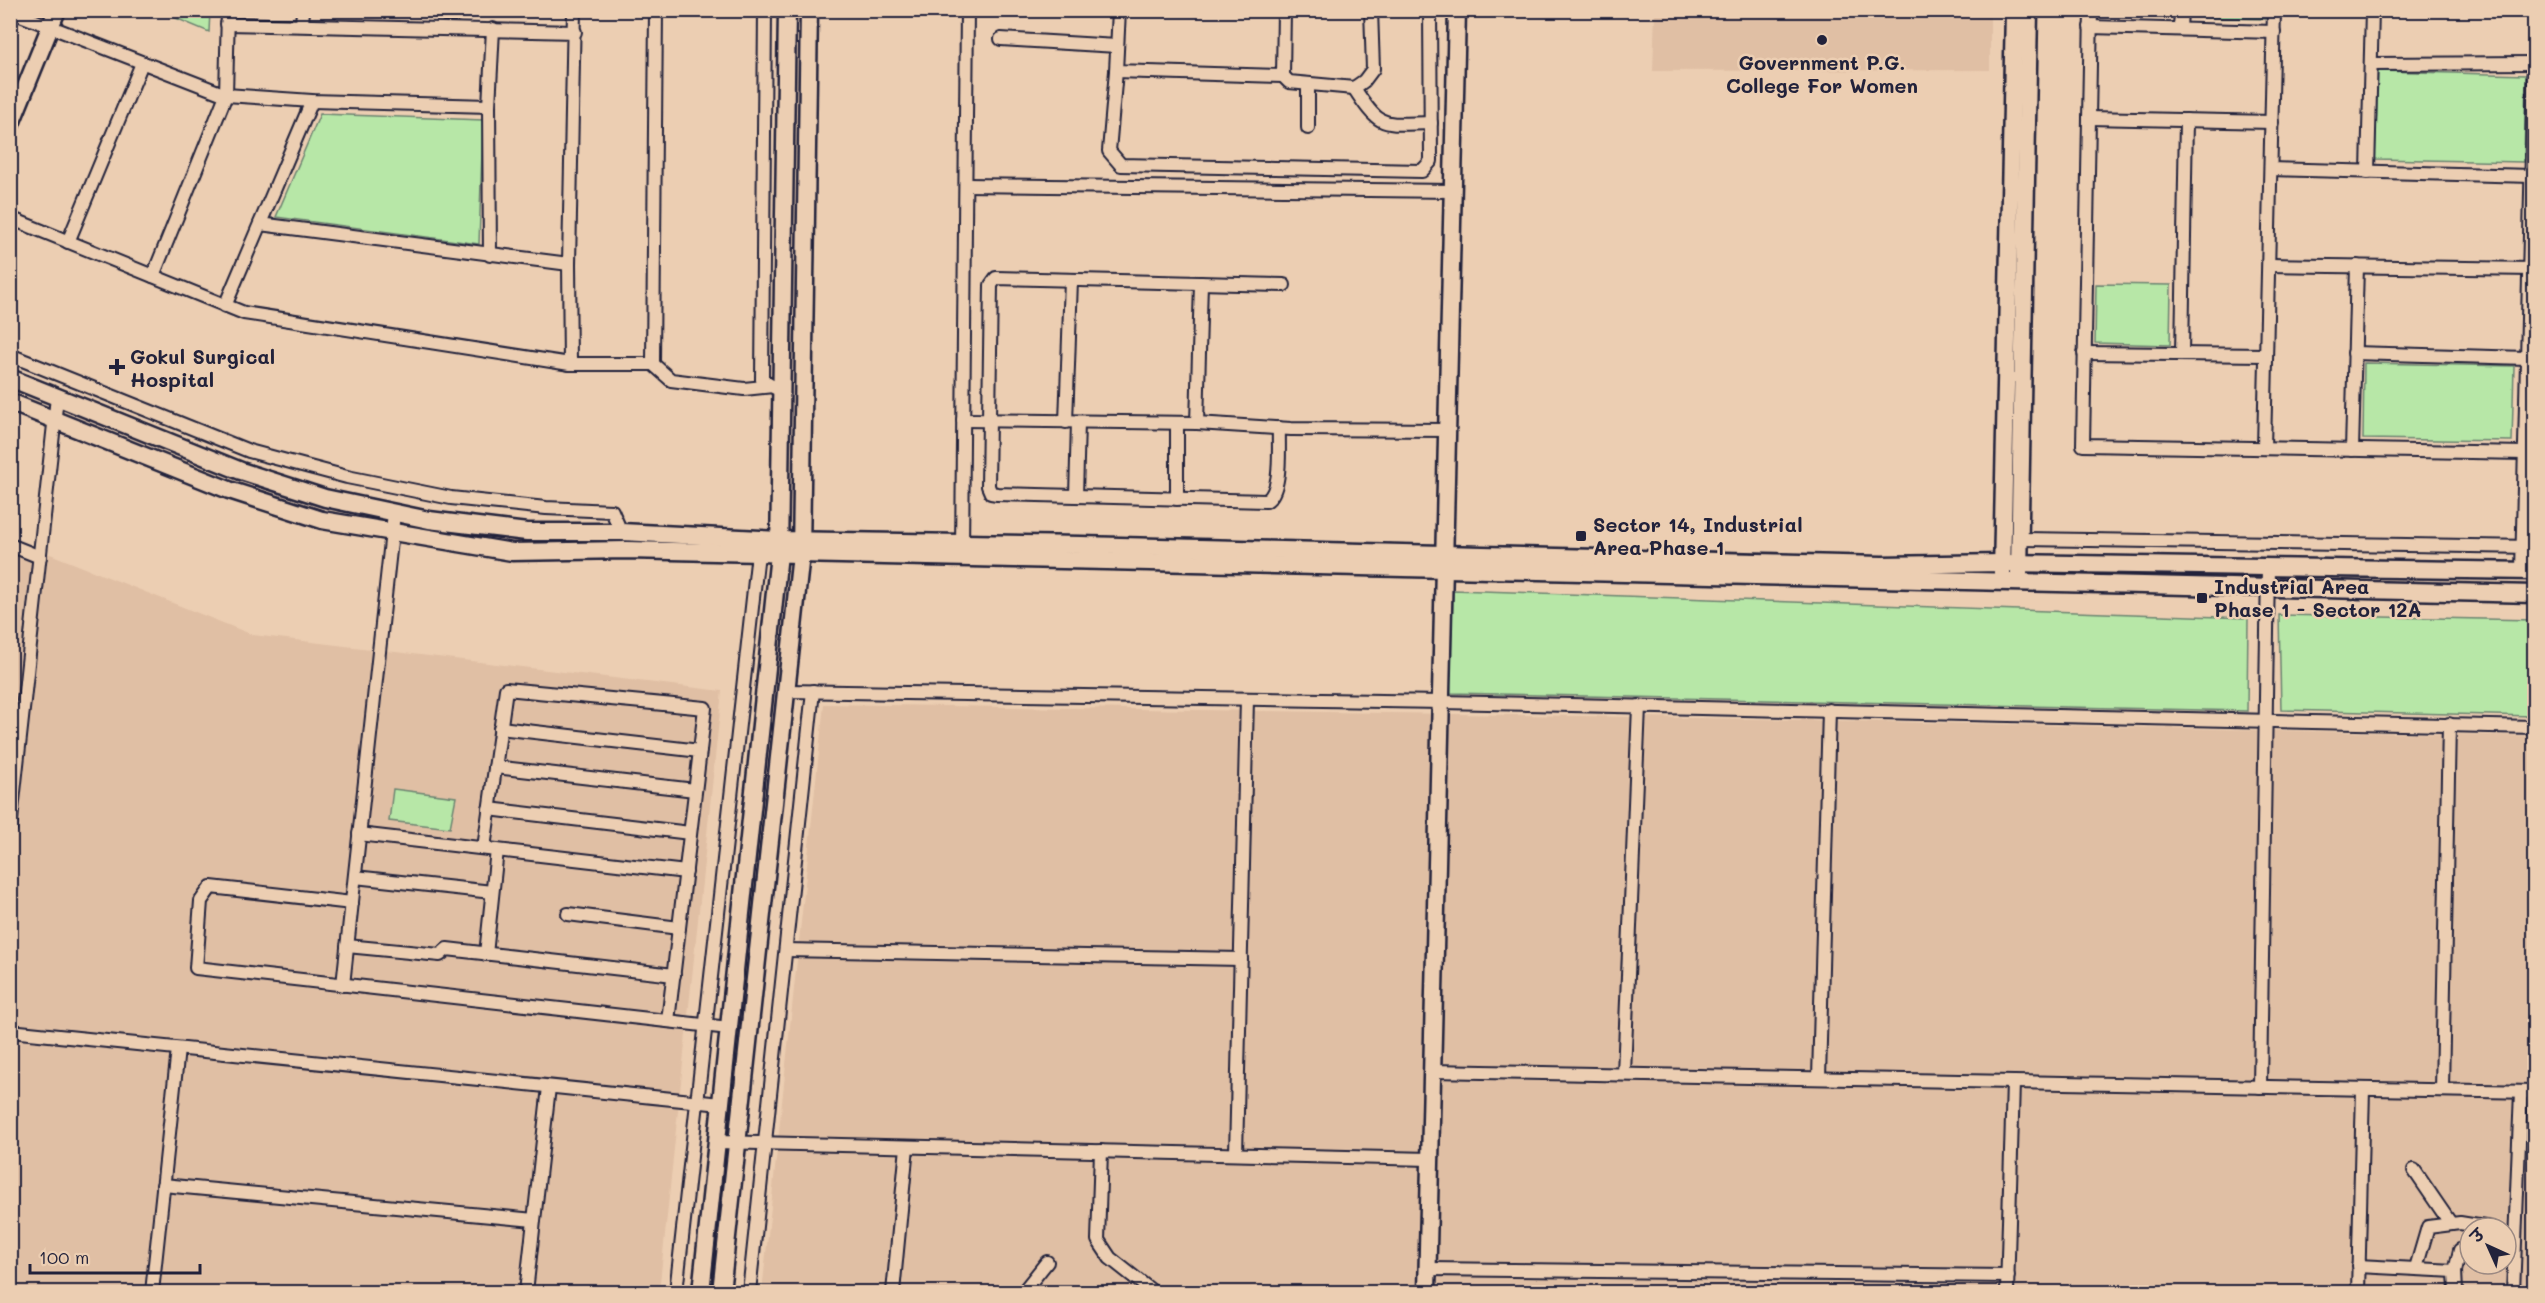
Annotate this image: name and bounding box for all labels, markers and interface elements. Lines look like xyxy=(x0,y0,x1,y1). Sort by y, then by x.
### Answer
marker: Government P.G. College For Women xyxy=(1815,33,1829,47)
place label: Government P.G. College For Women xyxy=(1726,49,1918,98)
place label: Gokul Surgical Hospital xyxy=(130,343,275,392)
marker: Gokul Surgical Hospital xyxy=(108,358,126,376)
place label: Sector 14, Industrial Area Phase 1 xyxy=(1593,511,1803,560)
marker: Sector 14, Industrial Area Phase 1 xyxy=(1574,529,1588,543)
place label: Industrial Area Phase 1 - Sector 12A xyxy=(2214,573,2421,622)
marker: Industrial Area Phase 1 - Sector 12A xyxy=(2195,591,2209,605)
north arrow xyxy=(2458,1216,2518,1276)
text: उ xyxy=(2464,1223,2489,1248)
scale bar xyxy=(30,1237,200,1275)
text: 100 m xyxy=(39,1245,89,1269)

